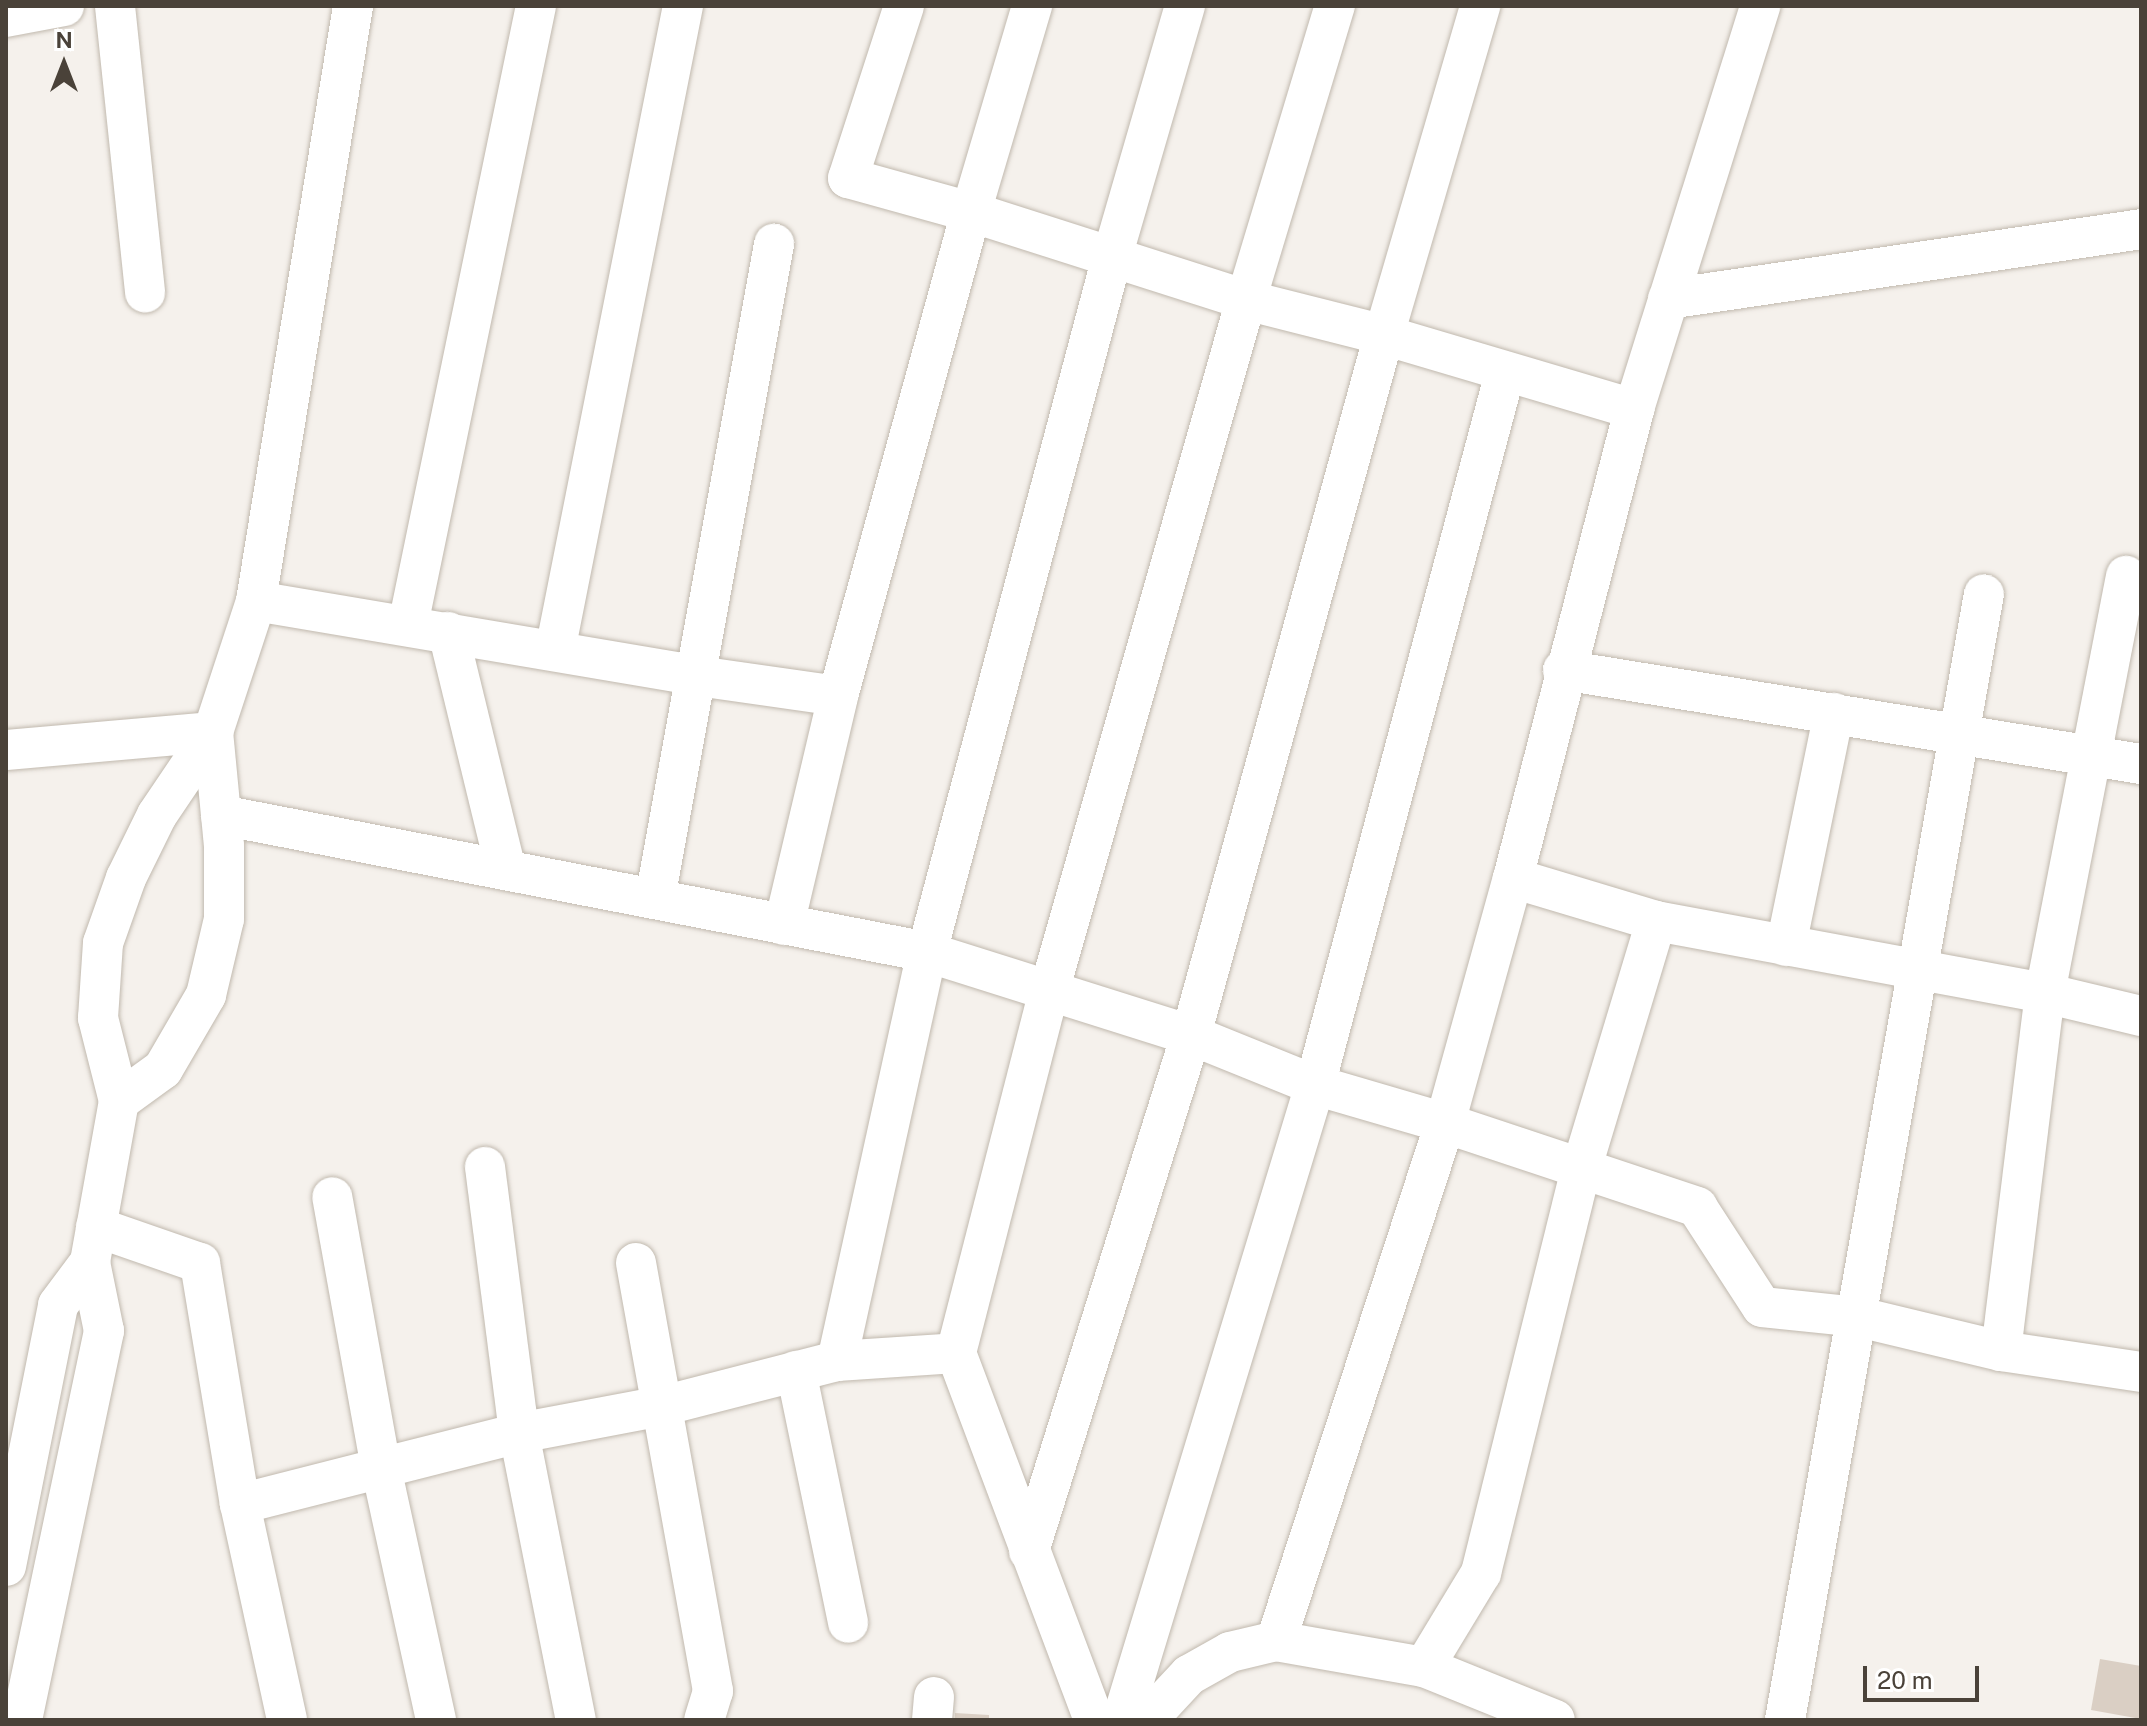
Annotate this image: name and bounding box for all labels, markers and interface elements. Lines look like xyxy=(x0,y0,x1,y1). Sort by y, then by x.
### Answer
north arrow xyxy=(24,24,104,104)
text: N xyxy=(55,27,73,53)
scale bar xyxy=(1867,1650,1983,1700)
text: 20 m xyxy=(1877,1666,1933,1694)

